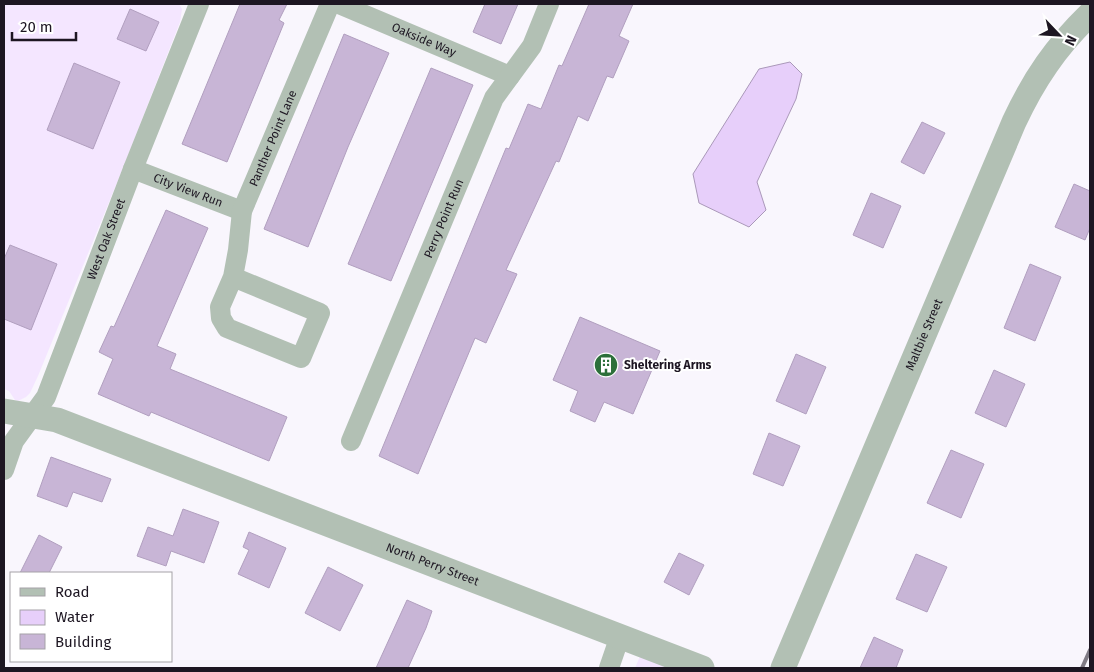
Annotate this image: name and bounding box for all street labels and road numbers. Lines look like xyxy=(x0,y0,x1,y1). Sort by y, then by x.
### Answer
street label: Oakside Way xyxy=(389,20,458,59)
street label: Panther Point Lane xyxy=(246,88,300,188)
street label: City View Run xyxy=(151,171,225,210)
street label: Perry Point Run xyxy=(421,177,466,260)
street label: West Oak Street xyxy=(84,196,128,282)
street label: Maltbie Street xyxy=(903,296,946,373)
street label: North Perry Street xyxy=(384,540,482,589)

